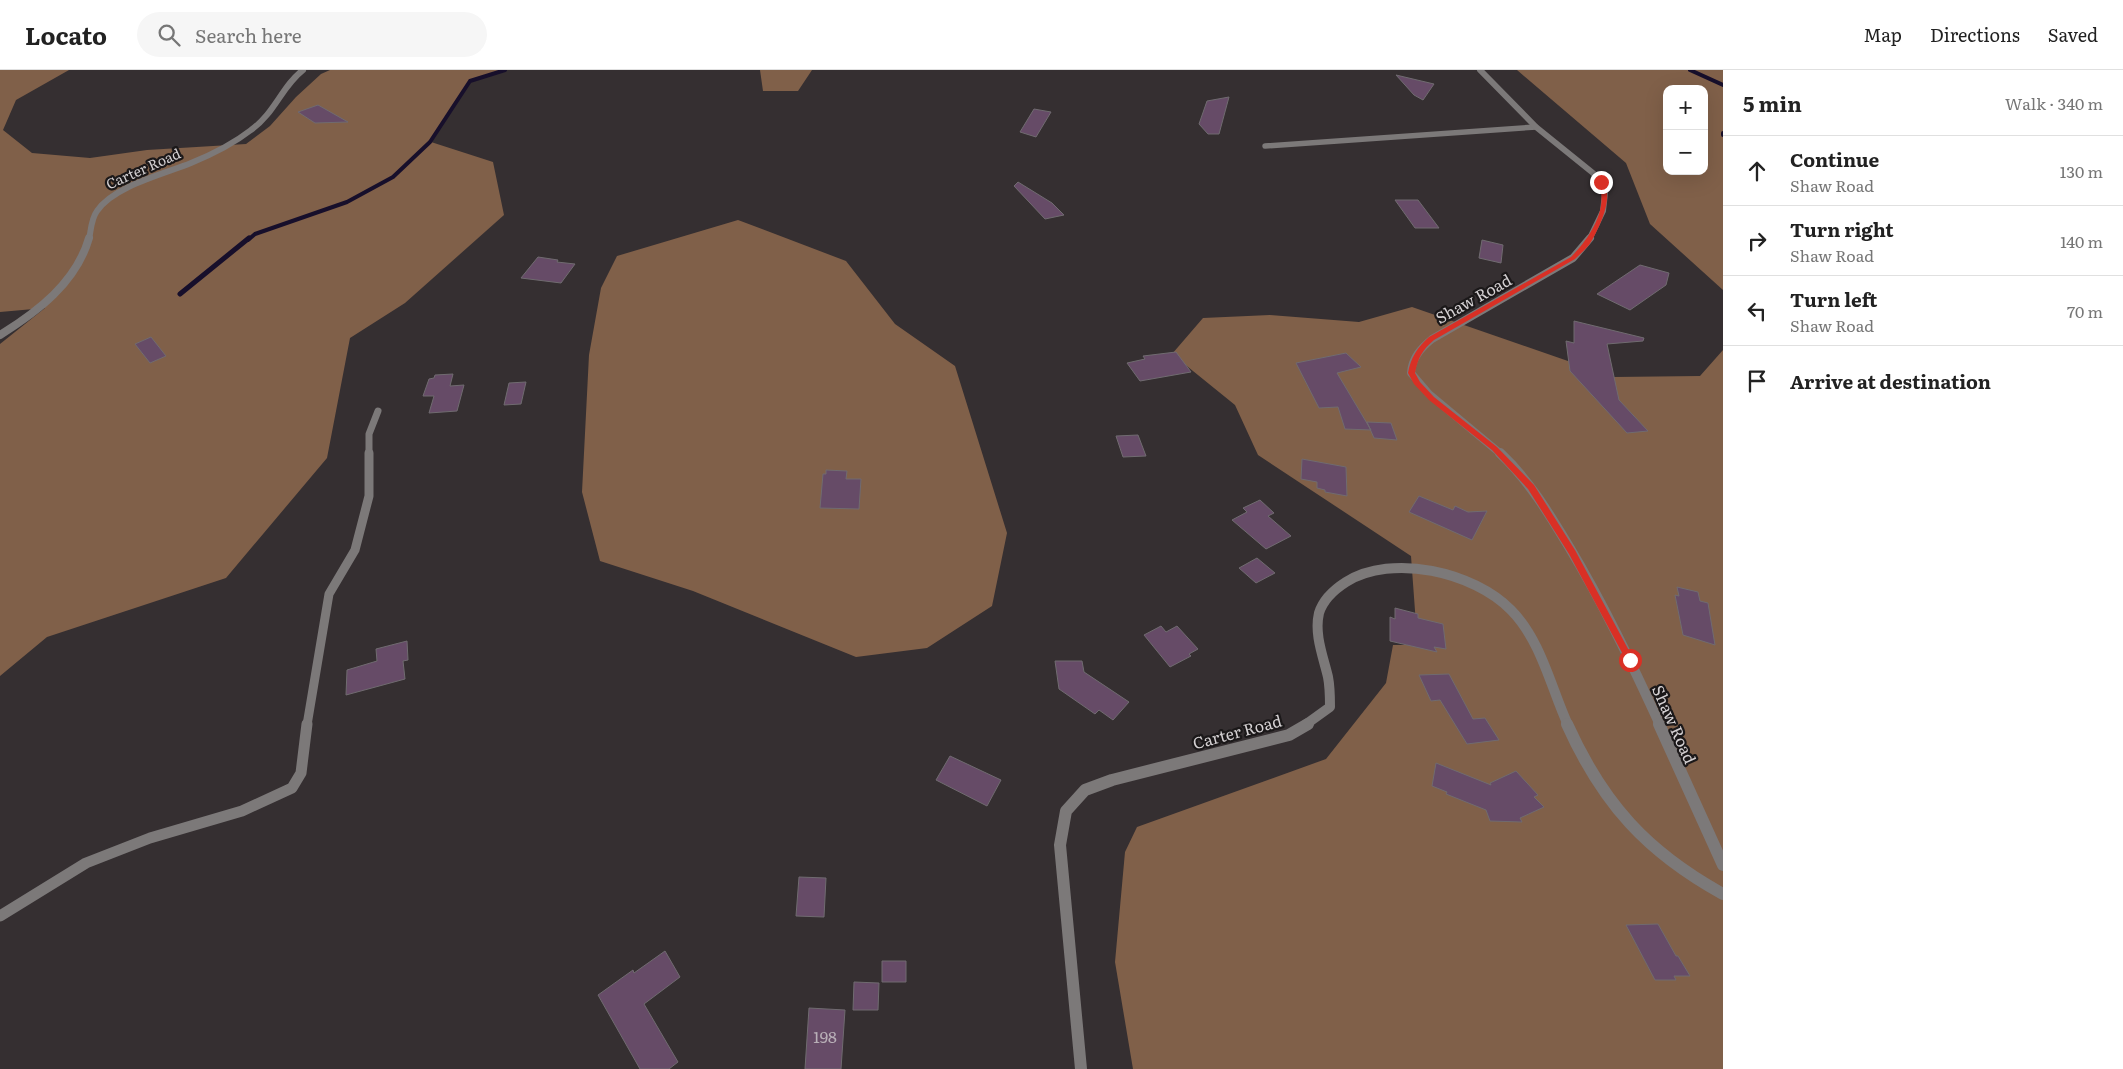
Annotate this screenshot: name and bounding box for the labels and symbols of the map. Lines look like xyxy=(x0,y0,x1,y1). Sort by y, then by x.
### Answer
street label: Carter Road xyxy=(102,142,184,193)
route end xyxy=(1590,171,1613,194)
street label: Shaw Road xyxy=(1430,267,1516,329)
route start xyxy=(1619,649,1642,672)
street label: Shaw Road xyxy=(1647,681,1703,767)
street label: Carter Road xyxy=(1190,708,1284,754)
house number: 198 xyxy=(813,1024,837,1048)

